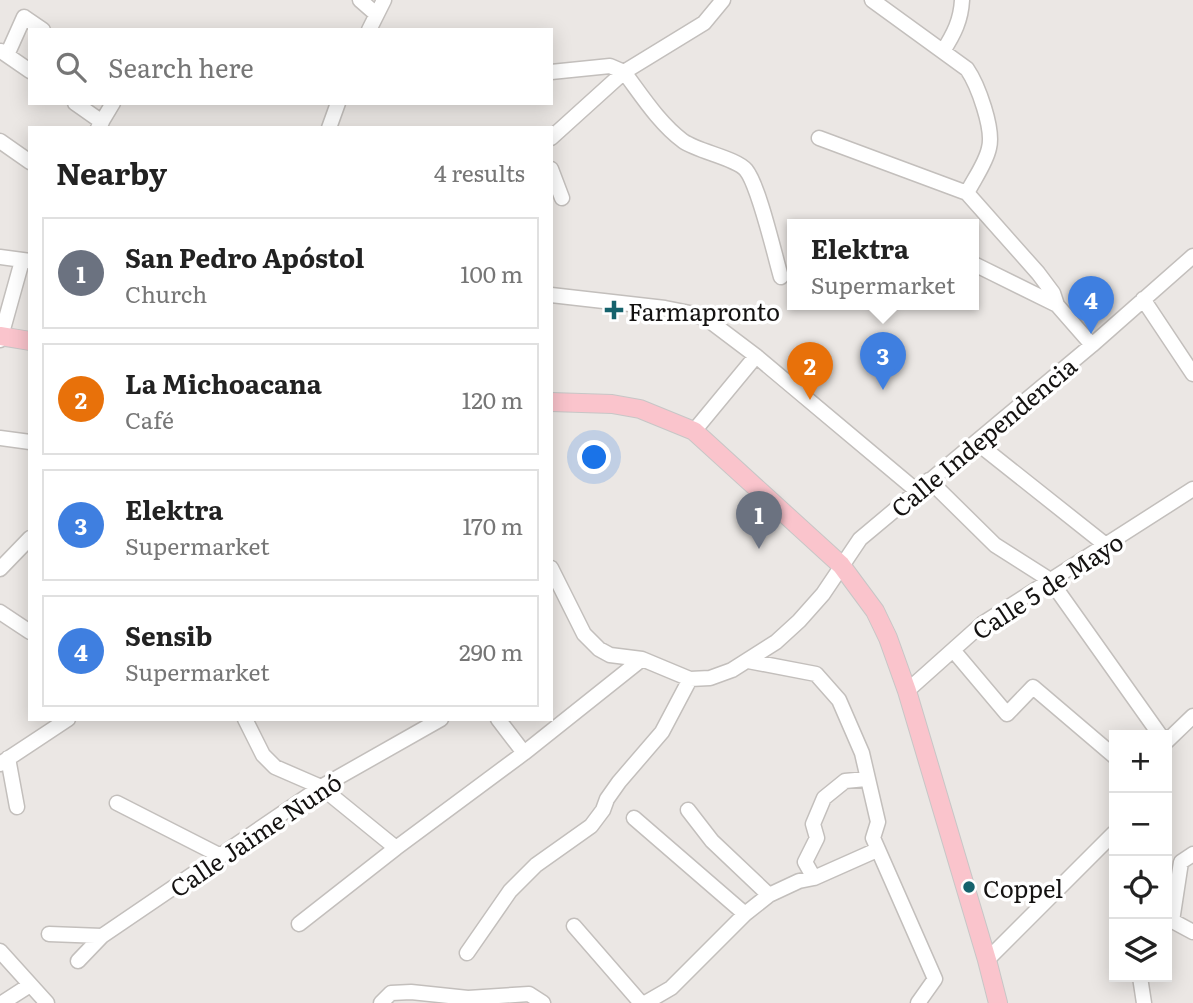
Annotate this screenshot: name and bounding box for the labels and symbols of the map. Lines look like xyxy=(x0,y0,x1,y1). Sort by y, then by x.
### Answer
pin: 4 xyxy=(1068,276,1114,334)
place label: Farmapronto xyxy=(628,293,780,328)
marker: Farmapronto xyxy=(606,302,622,318)
pin: 3 xyxy=(860,332,906,390)
pin: 2 xyxy=(787,342,833,400)
street label: Calle Independencia xyxy=(883,348,1083,524)
your location xyxy=(577,440,611,474)
pin: 1 xyxy=(736,491,782,549)
street label: Calle 5 de Mayo xyxy=(965,523,1129,647)
street label: Calle Jaime Nunó xyxy=(162,763,348,905)
place label: Coppel xyxy=(983,870,1063,905)
marker: Coppel xyxy=(961,879,977,895)

